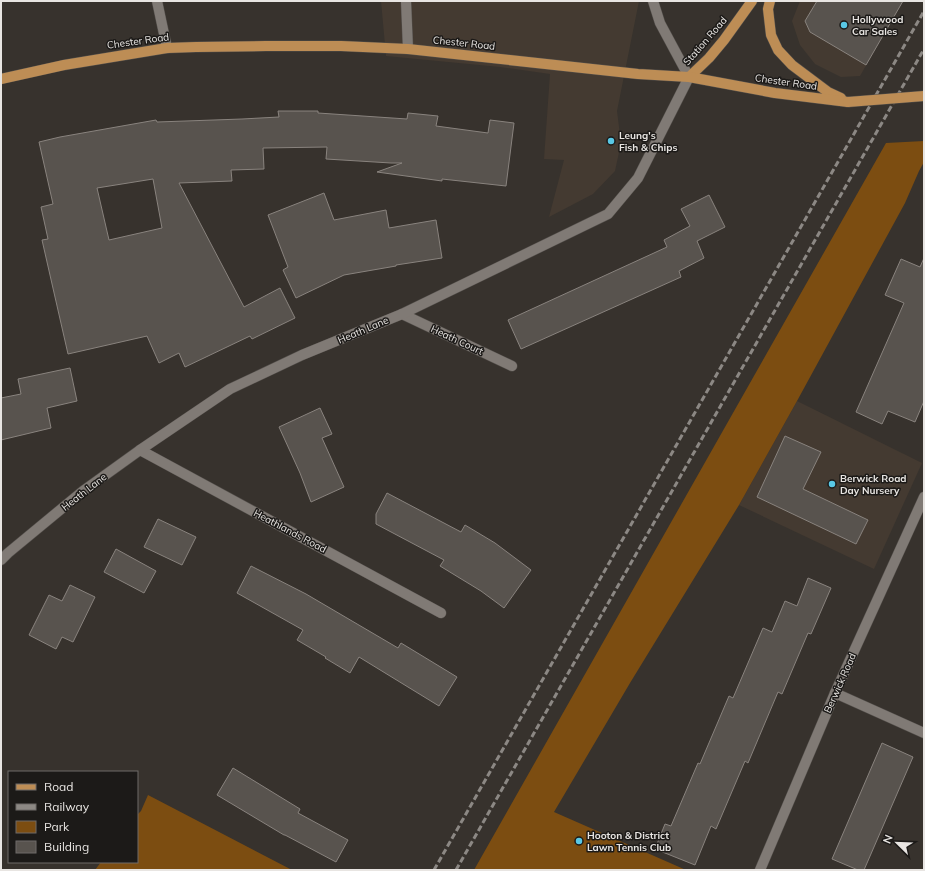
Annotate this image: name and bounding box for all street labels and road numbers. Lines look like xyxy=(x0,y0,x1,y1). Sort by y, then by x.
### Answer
street label: Station Road xyxy=(680,14,730,68)
street label: Chester Road xyxy=(106,30,170,52)
street label: Chester Road xyxy=(432,33,496,53)
street label: Chester Road xyxy=(754,71,818,93)
street label: Heath Lane xyxy=(336,314,390,346)
street label: Heath Court xyxy=(429,322,486,358)
street label: Heath Lane xyxy=(59,470,109,514)
street label: Heathlands Road xyxy=(251,506,329,556)
street label: Berwick Road xyxy=(821,651,859,715)

